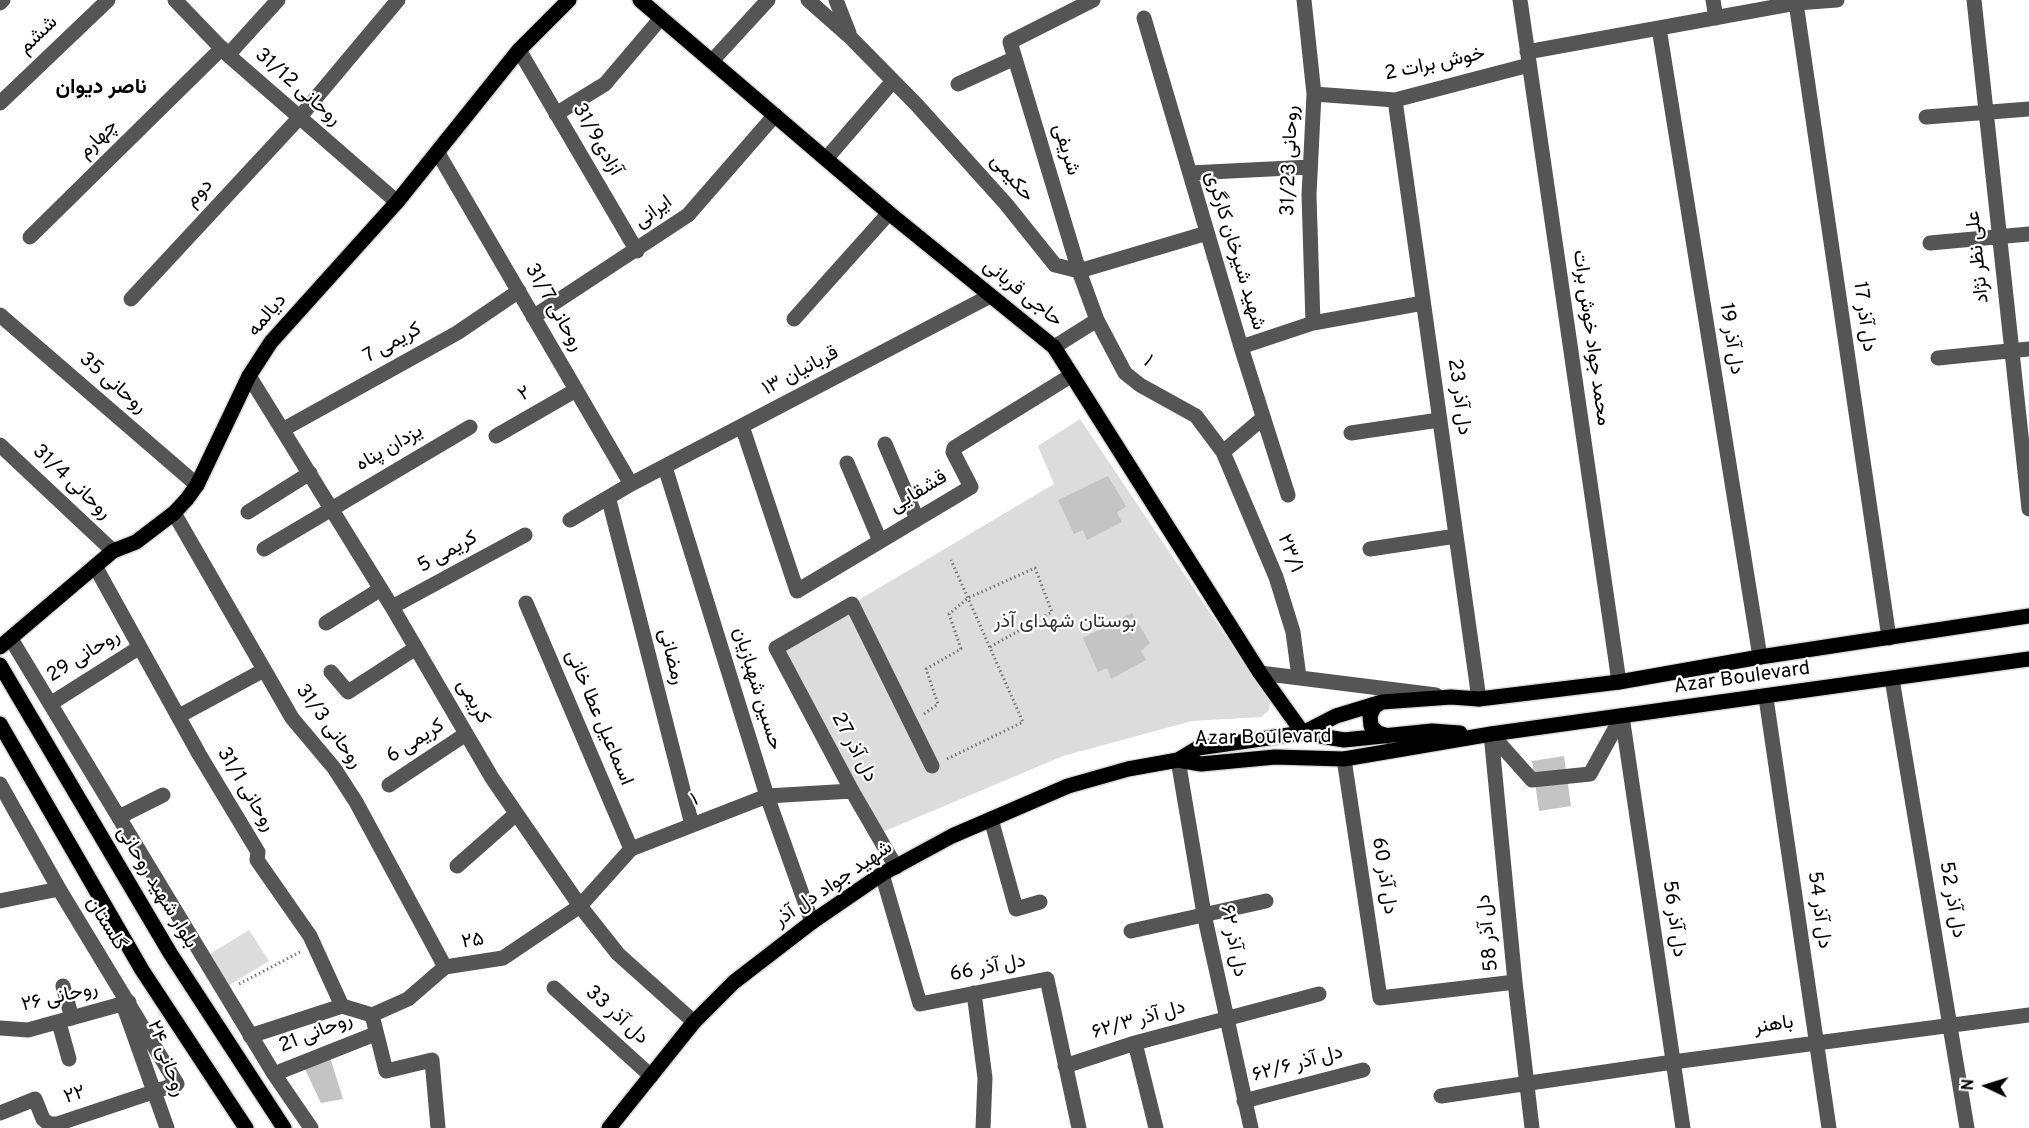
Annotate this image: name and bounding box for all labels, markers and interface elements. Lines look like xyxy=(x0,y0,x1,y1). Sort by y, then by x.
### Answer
street label: ششم xyxy=(14,12,64,60)
street label: خوش برات 2 xyxy=(1383,43,1487,87)
street label: روحانی 31/12 xyxy=(249,44,345,132)
district label: ناصر دیوان xyxy=(55,76,147,102)
street label: آزادی31/9 xyxy=(566,100,626,180)
street label: روحانی 31/23 xyxy=(1277,105,1305,217)
street label: چهارم xyxy=(74,115,124,165)
street label: شریفی xyxy=(1046,121,1084,179)
street label: حکیمی xyxy=(984,150,1038,208)
street label: شهید شیرخان کارگری xyxy=(1198,169,1270,333)
street label: دوم xyxy=(181,175,219,213)
street label: ایرانی xyxy=(630,191,678,235)
street label: علی نظر نژاد xyxy=(1962,210,1996,304)
street label: محمد جواد خوش برات xyxy=(1566,249,1614,427)
street label: حاجی قربانی xyxy=(977,254,1067,334)
street label: روحانی 31/7 xyxy=(518,260,588,356)
street label: دل آذر 17 xyxy=(1846,280,1880,354)
street label: دیالمه xyxy=(243,290,293,342)
street label: دل آذر 19 xyxy=(1712,301,1748,377)
street label: کریمی 7 xyxy=(360,318,426,370)
street label: ۱۳ قربانیان xyxy=(759,342,843,402)
street label: روحانی 35 xyxy=(73,348,151,420)
street label: ۱ xyxy=(1137,351,1157,373)
street label: دل آذر 23 xyxy=(1441,357,1475,437)
street label: ۲ xyxy=(514,382,536,408)
street label: یزدان پناه xyxy=(352,420,428,478)
street label: روحانی 31/4 xyxy=(27,440,115,526)
street label: قشقایی xyxy=(886,466,952,520)
street label: کریمی 5 xyxy=(414,527,482,579)
street label: ۲۳/۱ xyxy=(1271,531,1307,577)
park label: بوستان شهدای آذر xyxy=(994,611,1136,635)
street label: روحانی 29 xyxy=(43,625,125,689)
street label: حسین شهبازیان xyxy=(726,625,786,753)
street label: رمضانی xyxy=(651,626,689,688)
street label: اسماعیل عطا خانی xyxy=(559,647,637,789)
street label: Azar Boulevard xyxy=(1672,658,1812,700)
street label: کریمی xyxy=(450,675,494,729)
street label: روحانی 31/3 xyxy=(289,680,367,774)
street label: دل آذر 27 xyxy=(825,709,881,787)
street label: کریمی 6 xyxy=(383,714,449,770)
street label: Azar Boulevard xyxy=(1194,726,1332,752)
street label: روحانی 31/1 xyxy=(210,743,280,837)
street label: ۱ xyxy=(688,789,702,813)
street label: بلوار شهید روحانی xyxy=(110,822,202,954)
street label: دل آذر 60 xyxy=(1365,836,1401,916)
street label: شهید جواد دل آذر xyxy=(770,837,898,933)
street label: دل آذر 52 xyxy=(1932,860,1970,940)
street label: دل آذر 54 xyxy=(1801,870,1835,950)
street label: دل آذر 56 xyxy=(1656,879,1690,959)
street label: گلستان xyxy=(79,893,131,955)
street label: دل آذر 58 xyxy=(1473,893,1505,973)
street label: دل آذر ۶۲ xyxy=(1213,903,1251,979)
street label: ۲۵ xyxy=(460,928,486,956)
street label: دل آذر 66 xyxy=(948,950,1028,988)
street label: روحانی ۲۶ xyxy=(19,978,101,1018)
street label: دل آذر 33 xyxy=(579,981,653,1051)
street label: دل آذر ۶۲/۳ xyxy=(1090,996,1188,1046)
street label: روحانی 21 xyxy=(276,1008,356,1060)
street label: باهنر xyxy=(1753,1011,1795,1041)
street label: روحانی ۲۴ xyxy=(140,1018,190,1100)
street label: دل آذر ۶۲/۶ xyxy=(1250,1041,1346,1089)
north arrow xyxy=(1957,1056,2017,1116)
text: N xyxy=(1959,1078,1979,1091)
street label: ۲۲ xyxy=(61,1081,89,1111)

